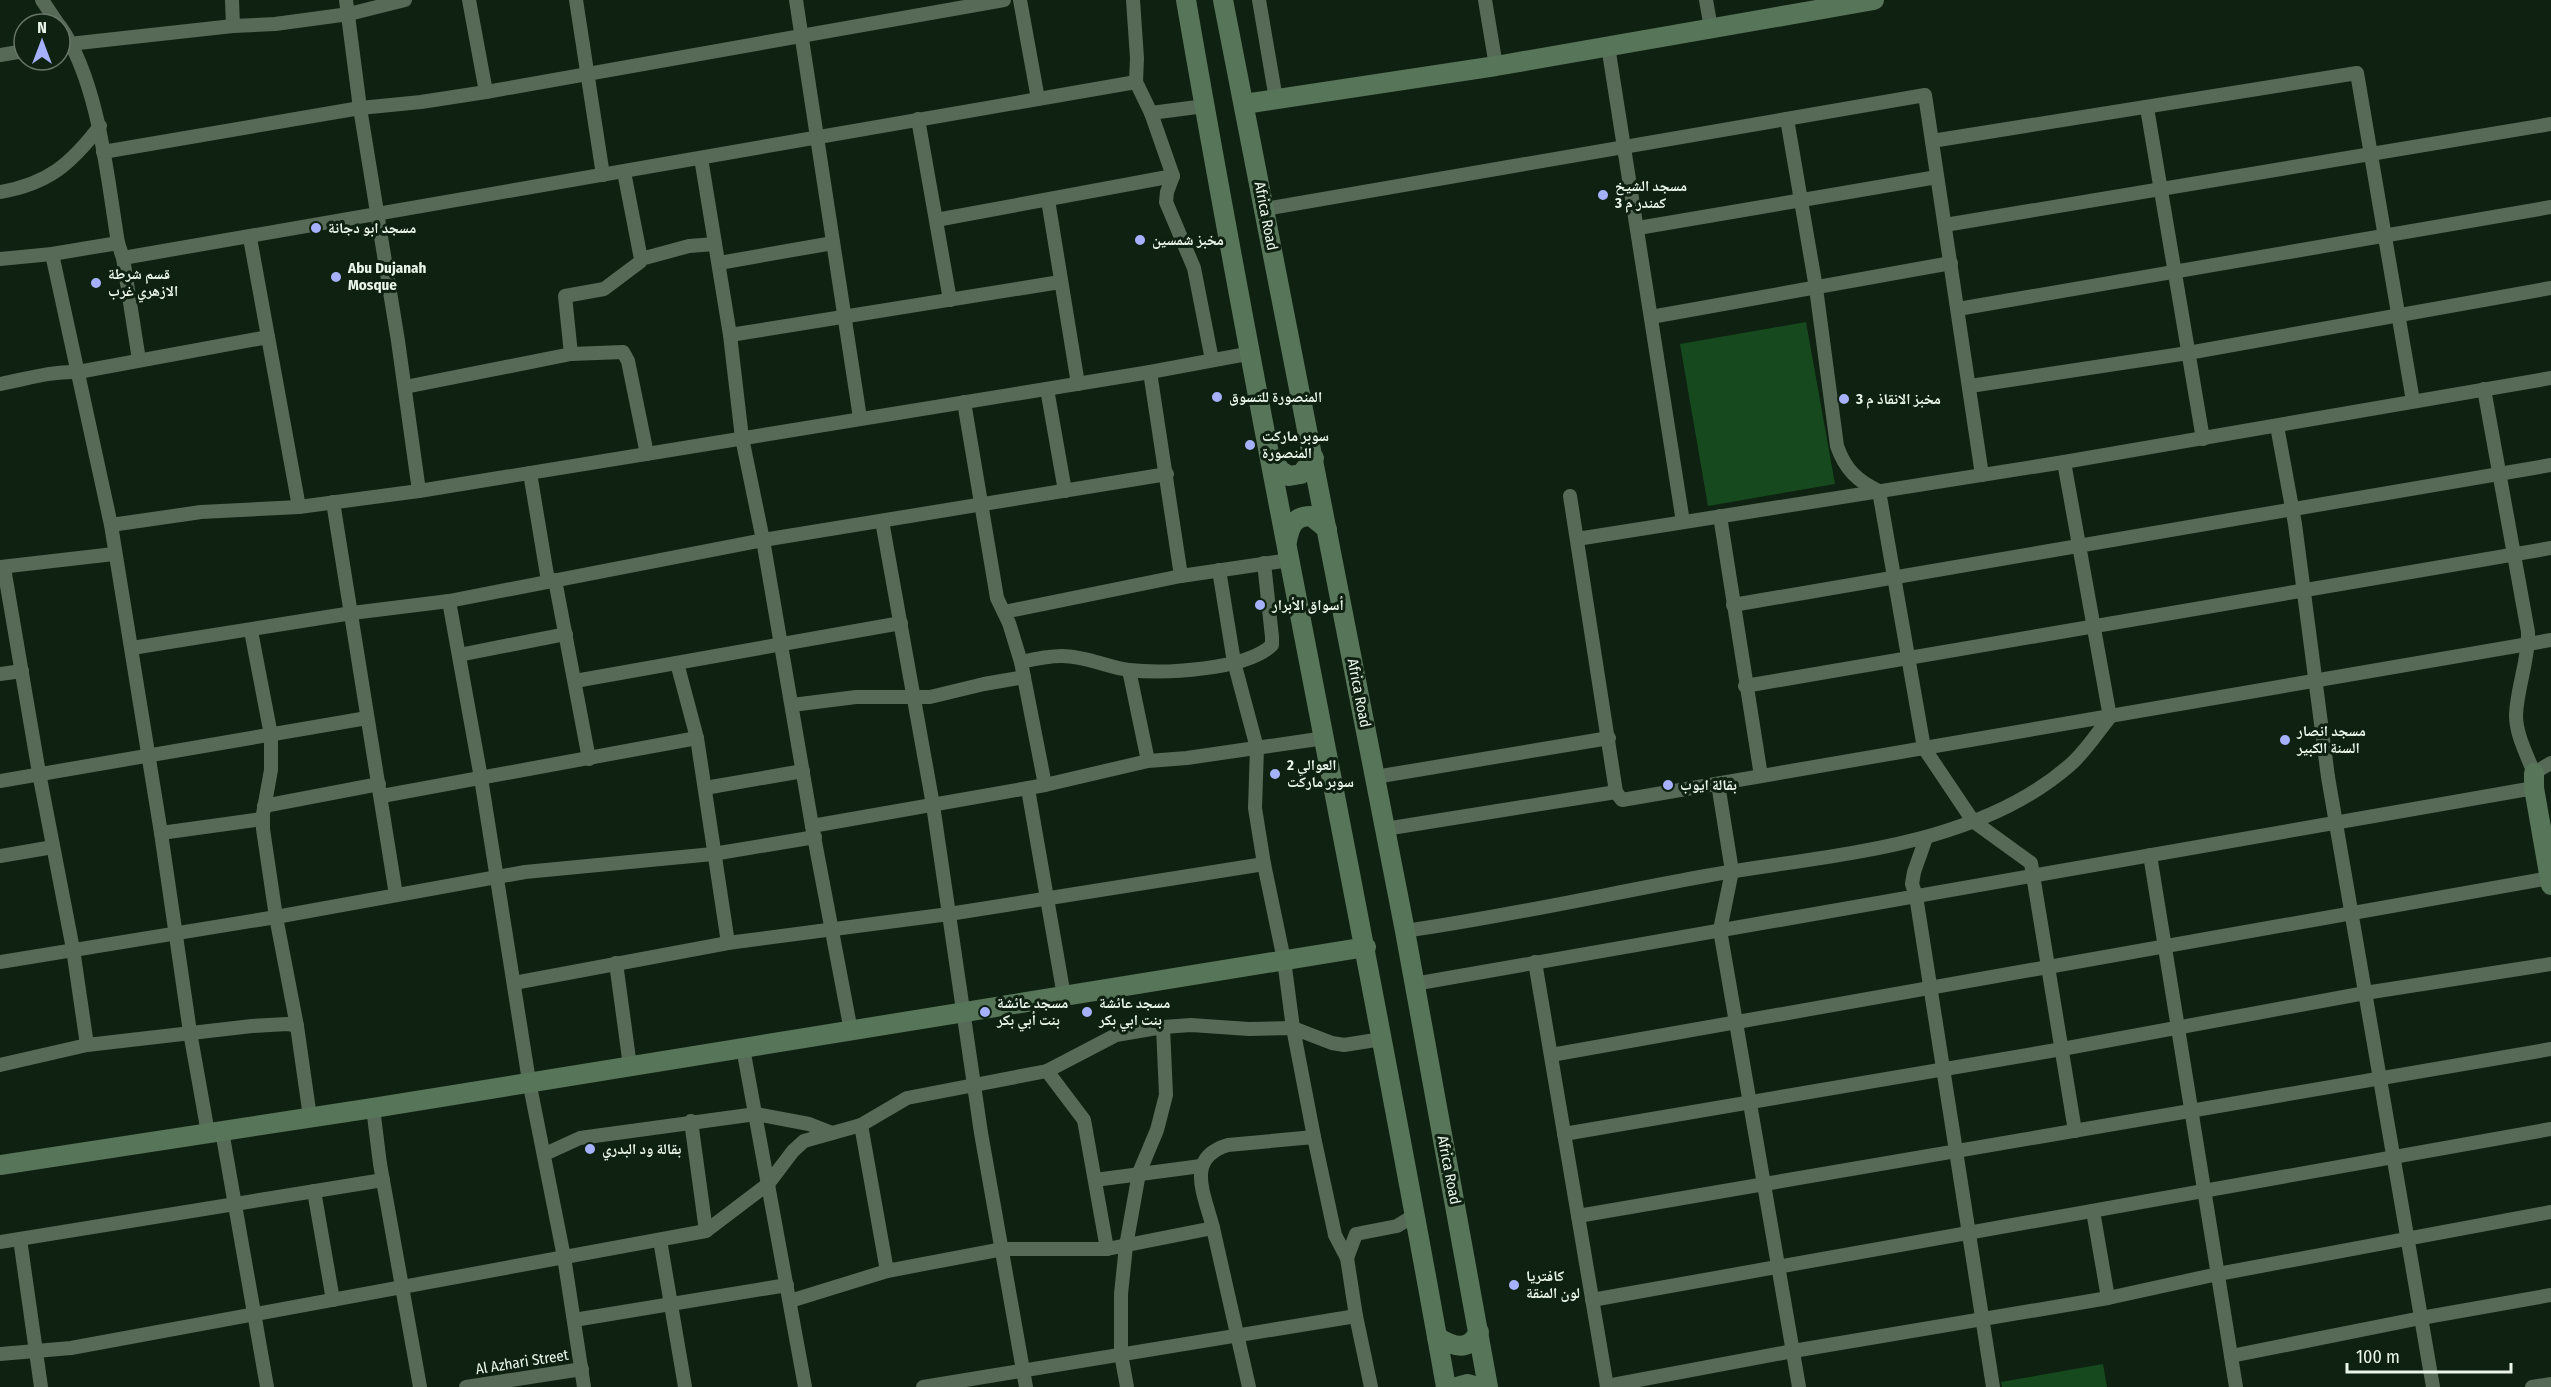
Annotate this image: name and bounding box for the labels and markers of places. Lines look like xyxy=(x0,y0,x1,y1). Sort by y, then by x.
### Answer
place label: مسجد الشيخ كمندر م 3 xyxy=(1614,177,1687,213)
marker: مسجد الشيخ كمندر م 3 xyxy=(1596,188,1610,202)
place label: مسجد ابو دجانة xyxy=(328,219,416,237)
marker: مسجد ابو دجانة xyxy=(309,221,323,235)
place label: مخبز شمسين xyxy=(1152,231,1224,249)
marker: مخبز شمسين xyxy=(1133,233,1147,247)
place label: Abu Dujanah Mosque xyxy=(347,259,427,294)
place label: قسم شرطة الازهري غرب xyxy=(108,265,178,303)
marker: Abu Dujanah Mosque xyxy=(329,270,343,284)
marker: قسم شرطة الازهري غرب xyxy=(89,276,103,290)
place label: المنصورة للتسوق xyxy=(1229,388,1322,406)
marker: المنصورة للتسوق xyxy=(1210,390,1224,404)
place label: مخبز الانقاذ م 3 xyxy=(1855,390,1941,409)
marker: مخبز الانقاذ م 3 xyxy=(1837,392,1851,406)
place label: سوبر ماركت المنصورة xyxy=(1262,427,1329,462)
marker: سوبر ماركت المنصورة xyxy=(1243,438,1257,452)
place label: أسواق الأبرار xyxy=(1271,596,1344,614)
marker: أسواق الأبرار xyxy=(1253,598,1267,612)
place label: مسجد انصار السنة الكبير xyxy=(2296,722,2366,757)
marker: مسجد انصار السنة الكبير xyxy=(2278,733,2292,747)
place label: العوالي 2 سوبر ماركت xyxy=(1286,756,1354,791)
marker: العوالي 2 سوبر ماركت xyxy=(1268,767,1282,781)
place label: بقالة ايوب xyxy=(1680,776,1737,794)
marker: بقالة ايوب xyxy=(1661,778,1675,792)
place label: مسجد عائشة بنت أبي بكر xyxy=(996,994,1068,1032)
place label: مسجد عائشة بنت ابي بكر xyxy=(1098,994,1170,1032)
marker: مسجد عائشة بنت أبي بكر xyxy=(978,1005,992,1019)
marker: مسجد عائشة بنت ابي بكر xyxy=(1080,1005,1094,1019)
place label: بقالة ود البدري xyxy=(602,1140,681,1161)
marker: بقالة ود البدري xyxy=(583,1142,597,1156)
place label: كافتريا لون المنقة xyxy=(1526,1267,1580,1302)
marker: كافتريا لون المنقة xyxy=(1507,1278,1521,1292)

